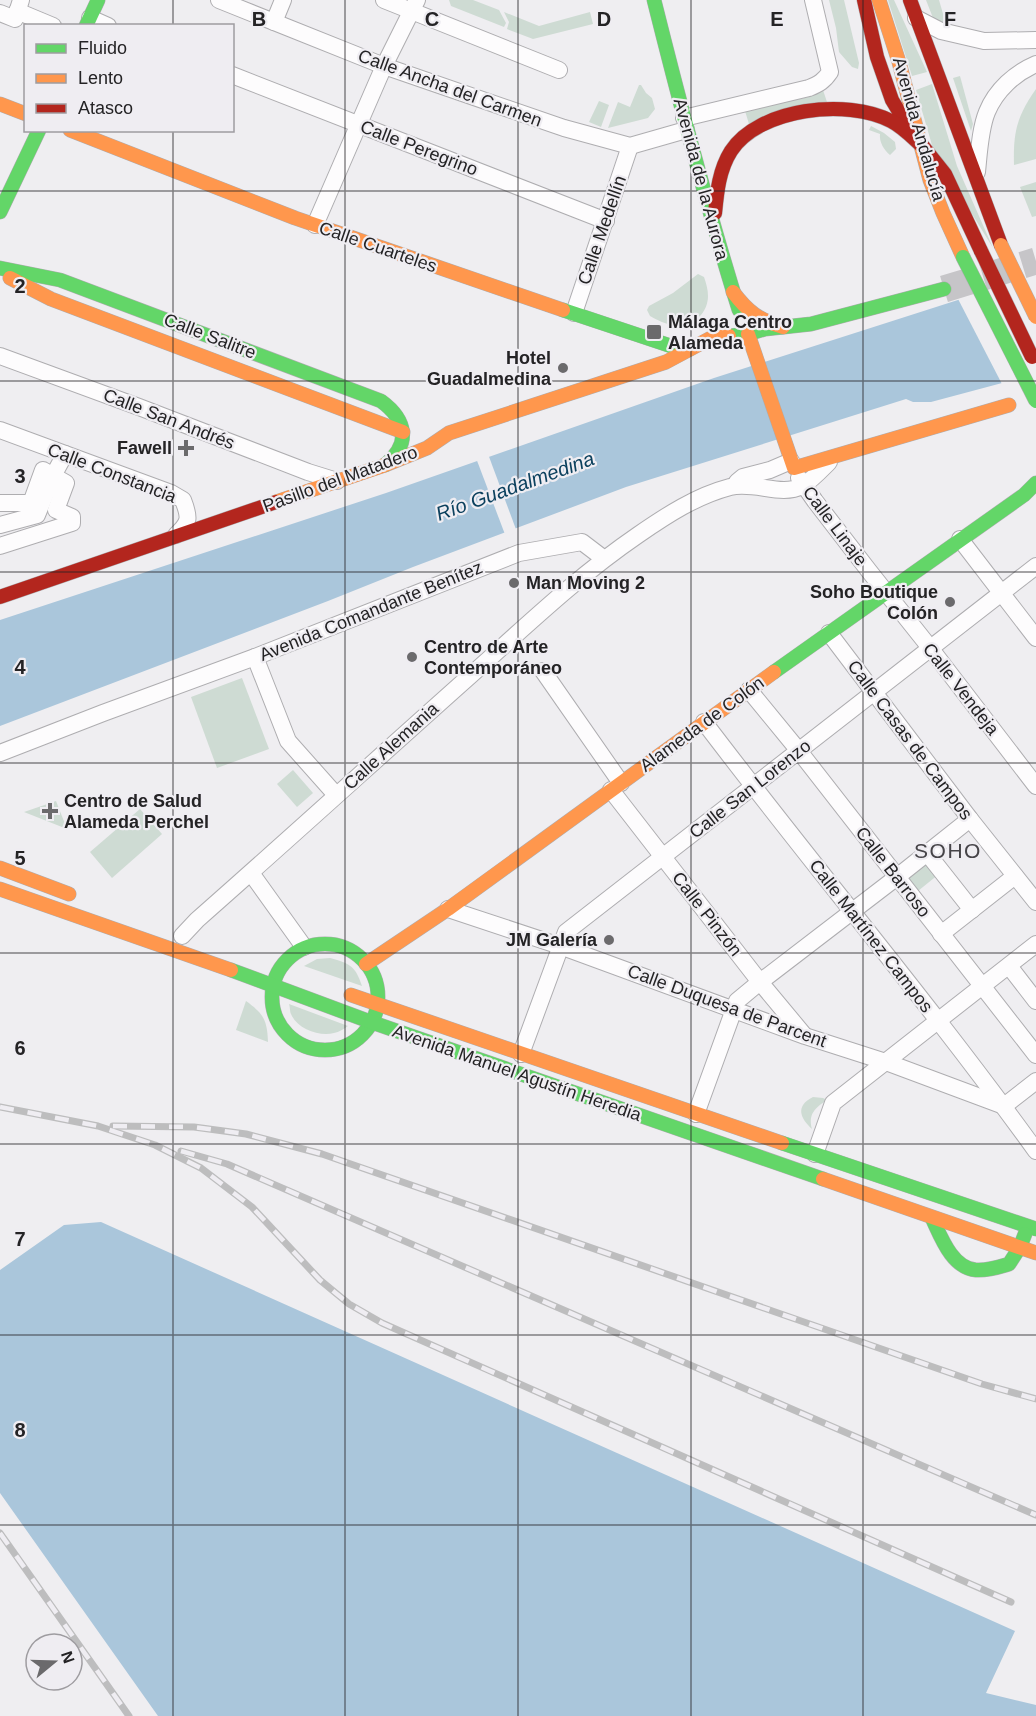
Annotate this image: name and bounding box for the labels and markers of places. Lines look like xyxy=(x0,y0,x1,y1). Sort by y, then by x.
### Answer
place label: Málaga Centro Alameda xyxy=(668,312,792,353)
marker: Málaga Centro Alameda xyxy=(645,323,663,341)
place label: Hotel Guadalmedina xyxy=(427,348,552,389)
marker: Hotel Guadalmedina xyxy=(556,361,570,375)
place label: Fawell xyxy=(117,438,172,458)
marker: Fawell xyxy=(177,439,195,457)
place label: Man Moving 2 xyxy=(526,573,645,593)
marker: Man Moving 2 xyxy=(507,576,521,590)
place label: Soho Boutique Colón xyxy=(810,582,938,623)
marker: Soho Boutique Colón xyxy=(943,595,957,609)
place label: Centro de Arte Contemporáneo xyxy=(424,637,562,678)
marker: Centro de Arte Contemporáneo xyxy=(405,650,419,664)
place label: Centro de Salud Alameda Perchel xyxy=(64,791,209,832)
marker: Centro de Salud Alameda Perchel xyxy=(41,802,59,820)
place label: JM Galería xyxy=(506,930,598,950)
marker: JM Galería xyxy=(602,933,616,947)

